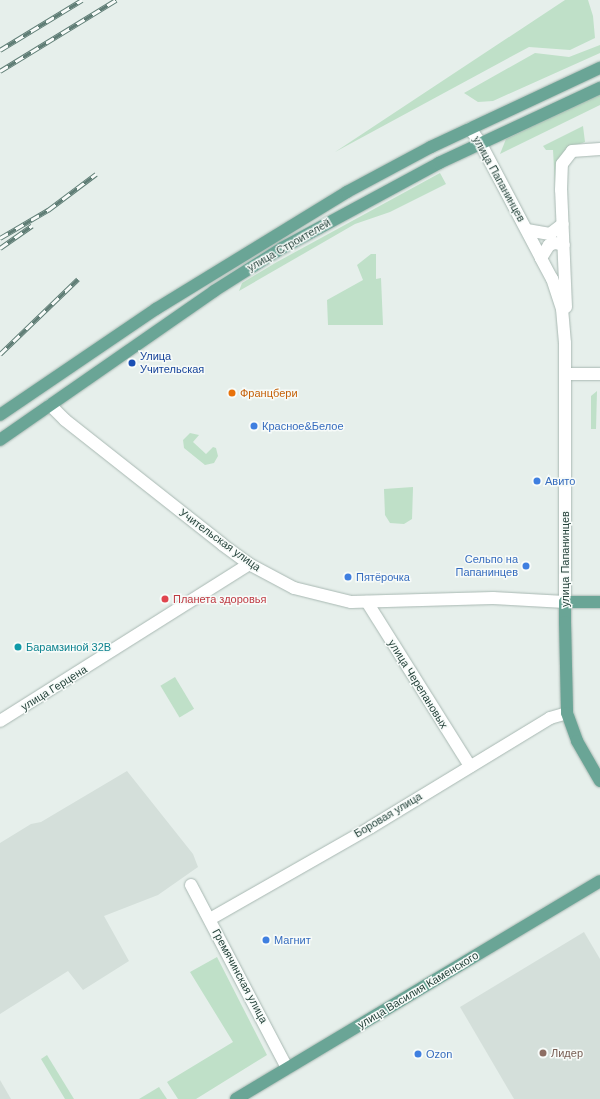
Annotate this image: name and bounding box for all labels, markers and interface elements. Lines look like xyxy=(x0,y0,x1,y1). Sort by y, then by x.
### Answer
street label: улица Папанинцев xyxy=(470,134,528,224)
street label: улица Строителей xyxy=(245,216,333,274)
place label: Улица Учительская xyxy=(140,350,204,376)
marker: Улица Учительская xyxy=(127,358,137,368)
place label: Францбери xyxy=(240,386,298,400)
marker: Францбери xyxy=(227,388,237,398)
place label: Красное&Белое xyxy=(262,419,344,433)
marker: Красное&Белое xyxy=(249,421,259,431)
place label: Авито xyxy=(545,474,575,488)
marker: Авито xyxy=(532,476,542,486)
street label: Учительская улица xyxy=(177,506,263,574)
street label: улица Папанинцев xyxy=(558,511,572,607)
place label: Сельпо на Папанинцев xyxy=(455,553,518,579)
marker: Сельпо на Папанинцев xyxy=(521,561,531,571)
place label: Пятёрочка xyxy=(356,570,410,584)
marker: Пятёрочка xyxy=(343,572,353,582)
place label: Планета здоровья xyxy=(173,592,266,606)
marker: Планета здоровья xyxy=(160,594,170,604)
street label: улица Черепановых xyxy=(385,637,451,731)
place label: Барамзиной 32В xyxy=(26,640,111,654)
marker: Барамзиной 32В xyxy=(13,642,23,652)
street label: улица Герцена xyxy=(19,662,89,714)
street label: Боровая улица xyxy=(352,790,424,840)
street label: Гремячинская улица xyxy=(210,927,270,1025)
place label: Магнит xyxy=(274,933,311,947)
marker: Магнит xyxy=(261,935,271,945)
street label: улица Василия Каменского xyxy=(355,949,481,1031)
place label: Лидер xyxy=(551,1046,583,1060)
place label: Ozon xyxy=(426,1047,452,1061)
marker: Лидер xyxy=(538,1048,548,1058)
marker: Ozon xyxy=(413,1049,423,1059)

